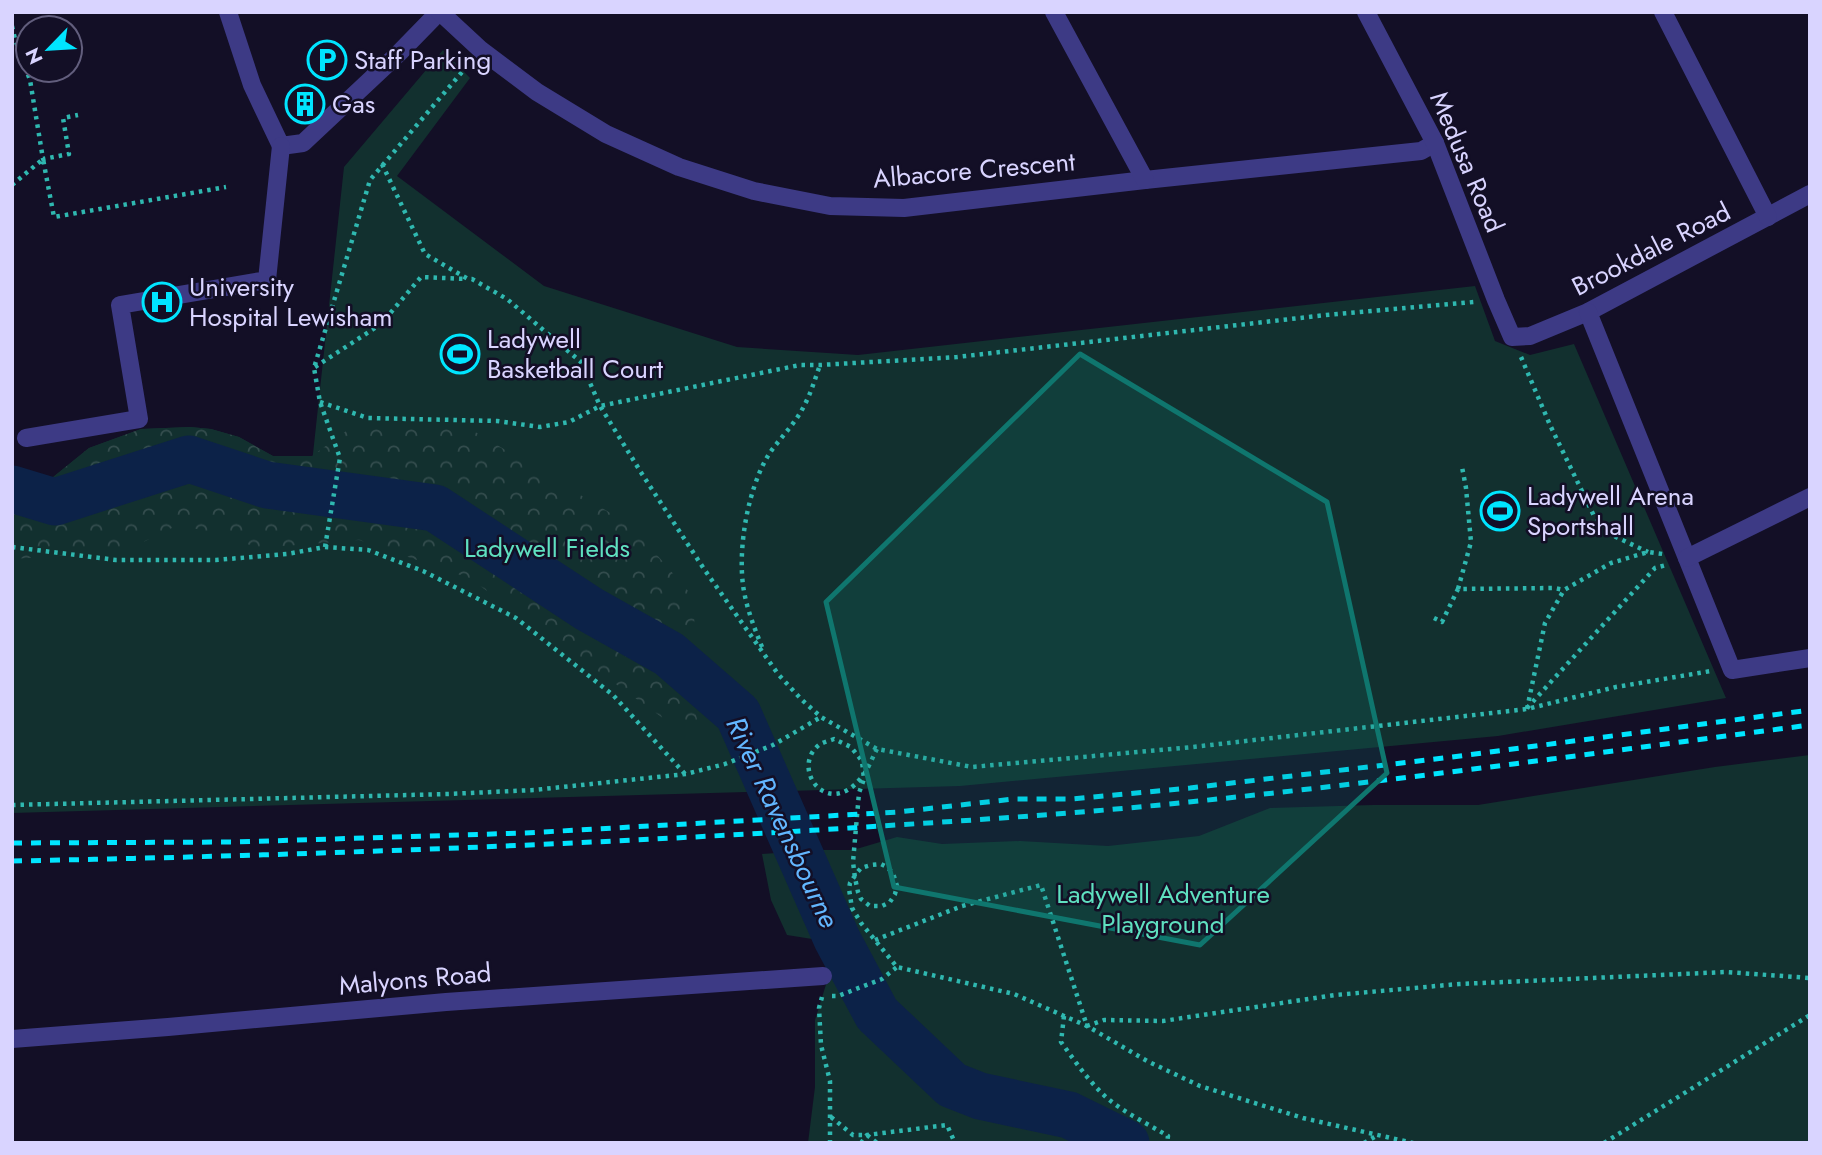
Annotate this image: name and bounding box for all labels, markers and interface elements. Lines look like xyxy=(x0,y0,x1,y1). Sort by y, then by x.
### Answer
north arrow xyxy=(14,14,84,84)
parking icon: Staff Parking xyxy=(306,39,348,81)
place label: Staff Parking xyxy=(354,41,491,79)
text: N xyxy=(19,43,49,69)
building icon: Gas xyxy=(284,83,326,125)
place label: Gas xyxy=(332,85,375,123)
street label: Medusa Road xyxy=(1420,86,1514,238)
street label: Albacore Crescent xyxy=(871,142,1077,198)
street label: Brookdale Road xyxy=(1565,193,1737,305)
place label: University Hospital Lewisham xyxy=(189,268,392,336)
hospital icon: University Hospital Lewisham xyxy=(141,281,183,323)
place label: Ladywell Basketball Court xyxy=(487,320,664,388)
sports icon: Ladywell Basketball Court xyxy=(439,333,481,375)
place label: Ladywell Arena Sportshall xyxy=(1527,477,1694,545)
sports icon: Ladywell Arena Sportshall xyxy=(1479,490,1521,532)
park label: Ladywell Fields xyxy=(464,529,630,567)
water label: River Ravensbourne xyxy=(716,710,850,935)
park label: Ladywell Adventure Playground xyxy=(1056,875,1270,943)
street label: Malyons Road xyxy=(337,953,493,1005)

